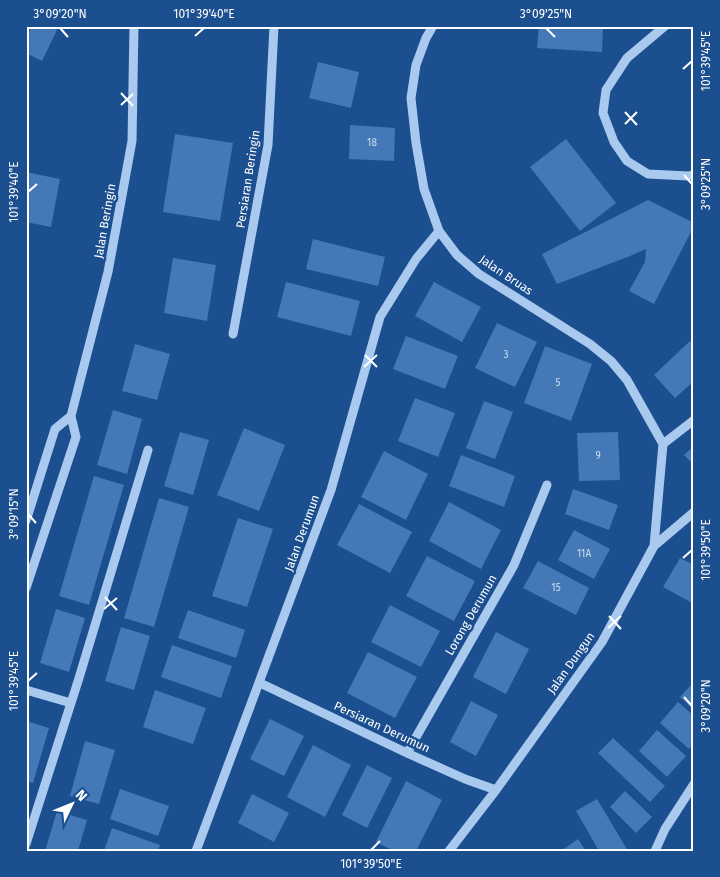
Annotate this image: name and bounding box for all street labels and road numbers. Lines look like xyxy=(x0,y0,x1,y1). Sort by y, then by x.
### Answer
street label: Persiaran Beringin xyxy=(233,129,263,229)
street label: Jalan Beringin xyxy=(92,182,118,260)
street label: Jalan Bruas xyxy=(477,252,536,298)
street label: Jalan Derumun xyxy=(282,493,322,573)
street label: Lorong Derumun xyxy=(442,572,500,658)
street label: Jalan Dungun xyxy=(545,629,597,697)
street label: Persiaran Derumun xyxy=(332,699,432,755)

